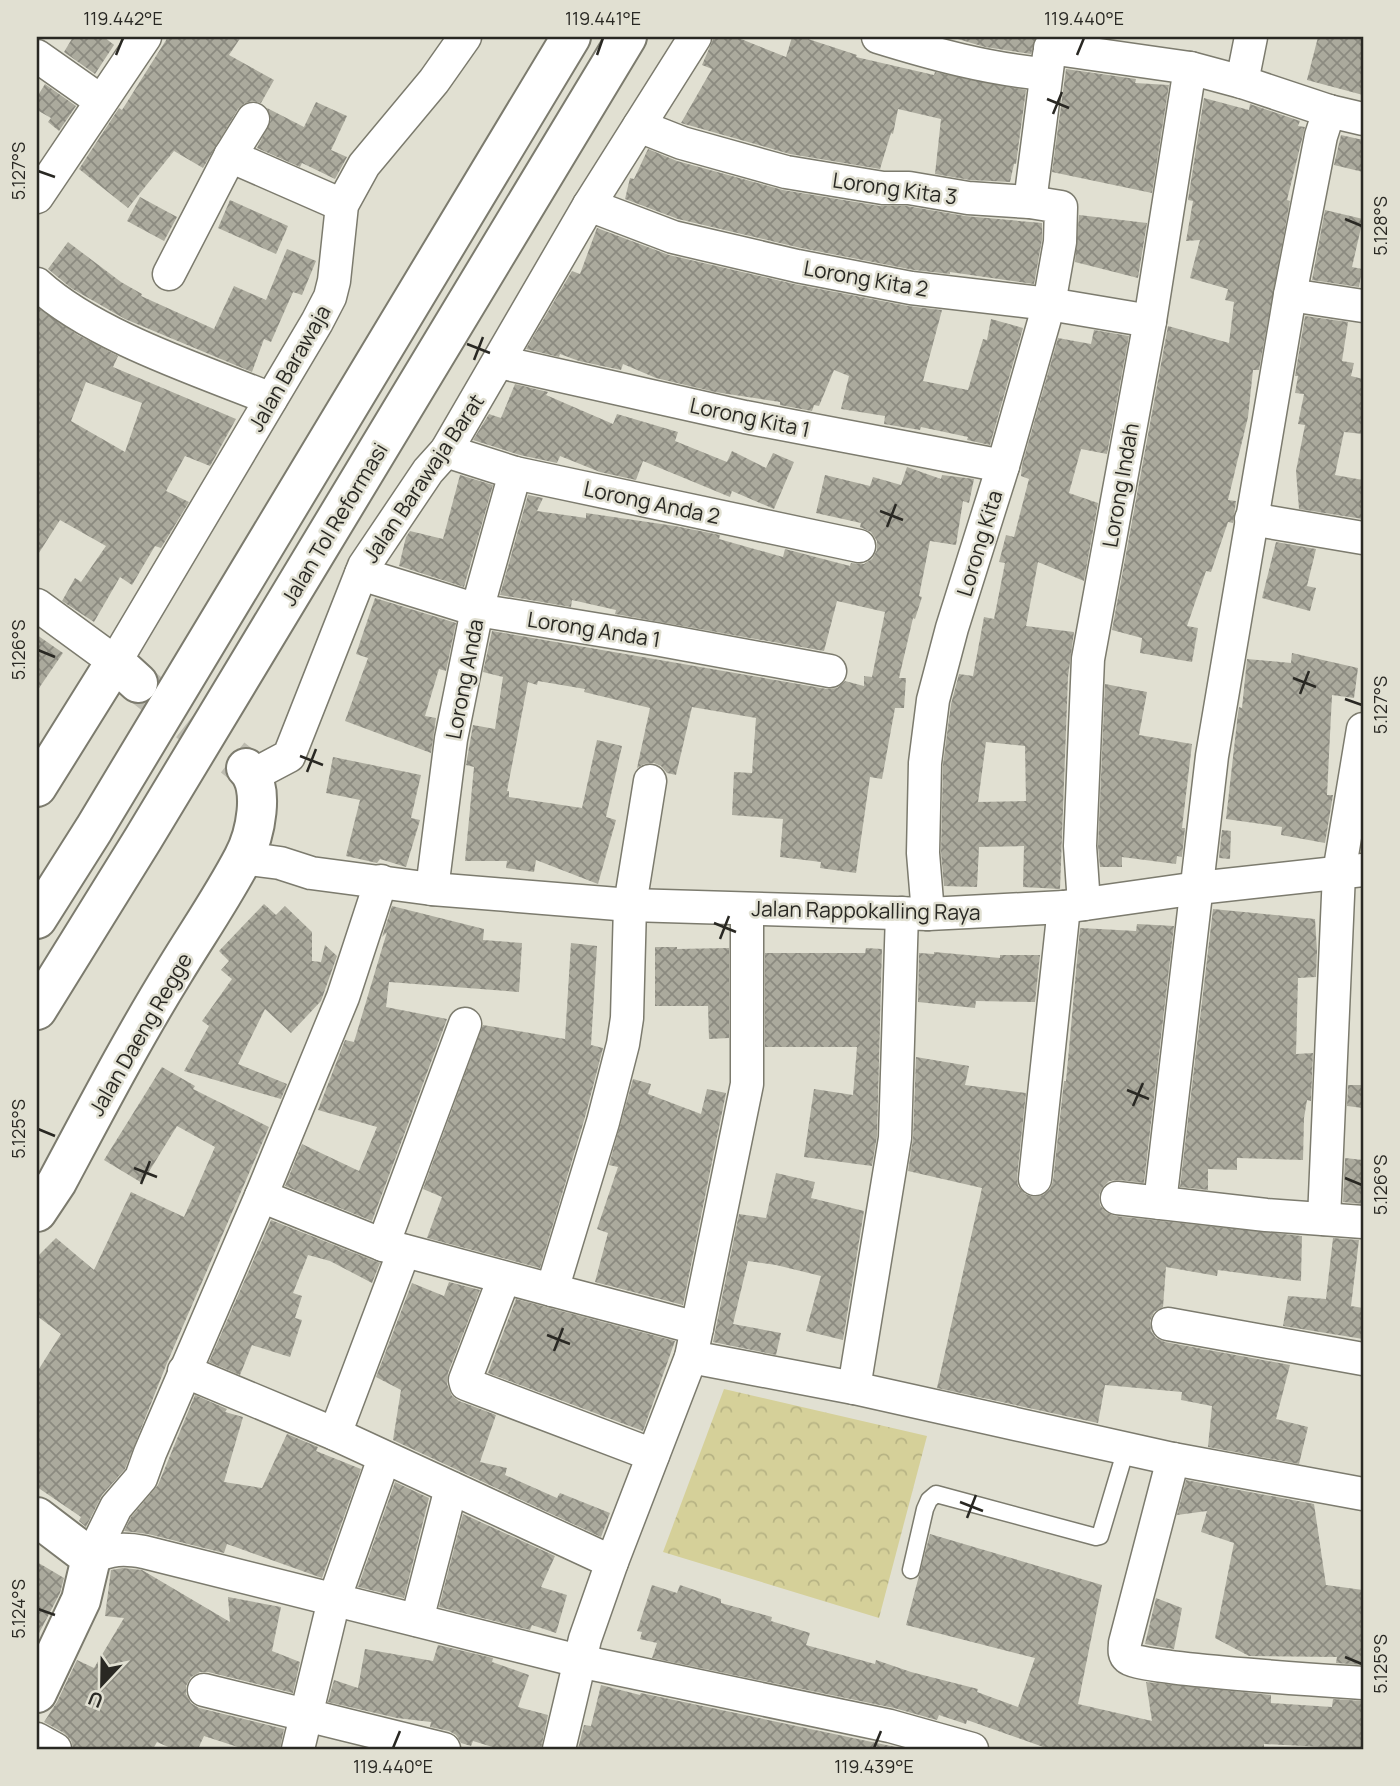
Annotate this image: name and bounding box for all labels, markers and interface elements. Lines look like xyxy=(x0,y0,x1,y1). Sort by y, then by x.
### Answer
text: 119.442°E xyxy=(83,6,163,30)
text: 119.441°E xyxy=(565,6,641,30)
text: 119.440°E xyxy=(1044,6,1124,30)
text: 5.127°S xyxy=(6,142,30,200)
street label: Lorong Kita 3 xyxy=(831,165,959,211)
text: 5.128°S xyxy=(1368,196,1392,256)
street label: Lorong Kita 2 xyxy=(802,253,930,303)
street label: Jalan Barawaja xyxy=(241,300,337,436)
street label: Jalan Barawaja Barat xyxy=(356,388,490,568)
street label: Lorong Kita 1 xyxy=(687,391,813,443)
street label: Lorong Indah xyxy=(1095,421,1145,549)
street label: Jalan Tol Reformasi xyxy=(274,438,394,610)
street label: Lorong Anda 2 xyxy=(582,474,722,530)
street label: Lorong Kita xyxy=(950,487,1008,599)
street label: Lorong Anda 1 xyxy=(526,605,662,653)
street label: Lorong Anda xyxy=(439,617,489,741)
text: 5.126°S xyxy=(6,620,30,680)
text: 5.127°S xyxy=(1368,676,1392,734)
street label: Jalan Rappokalling Raya xyxy=(751,894,981,926)
street label: Jalan Daeng Regge xyxy=(82,947,198,1121)
text: 5.125°S xyxy=(6,1099,30,1159)
text: 5.126°S xyxy=(1368,1155,1392,1215)
text: 5.124°S xyxy=(6,1579,30,1639)
text: 5.125°S xyxy=(1368,1634,1392,1694)
north arrow xyxy=(66,1650,136,1720)
text: U xyxy=(84,1685,107,1714)
text: 119.440°E xyxy=(353,1754,433,1778)
text: 119.439°E xyxy=(834,1754,914,1778)

